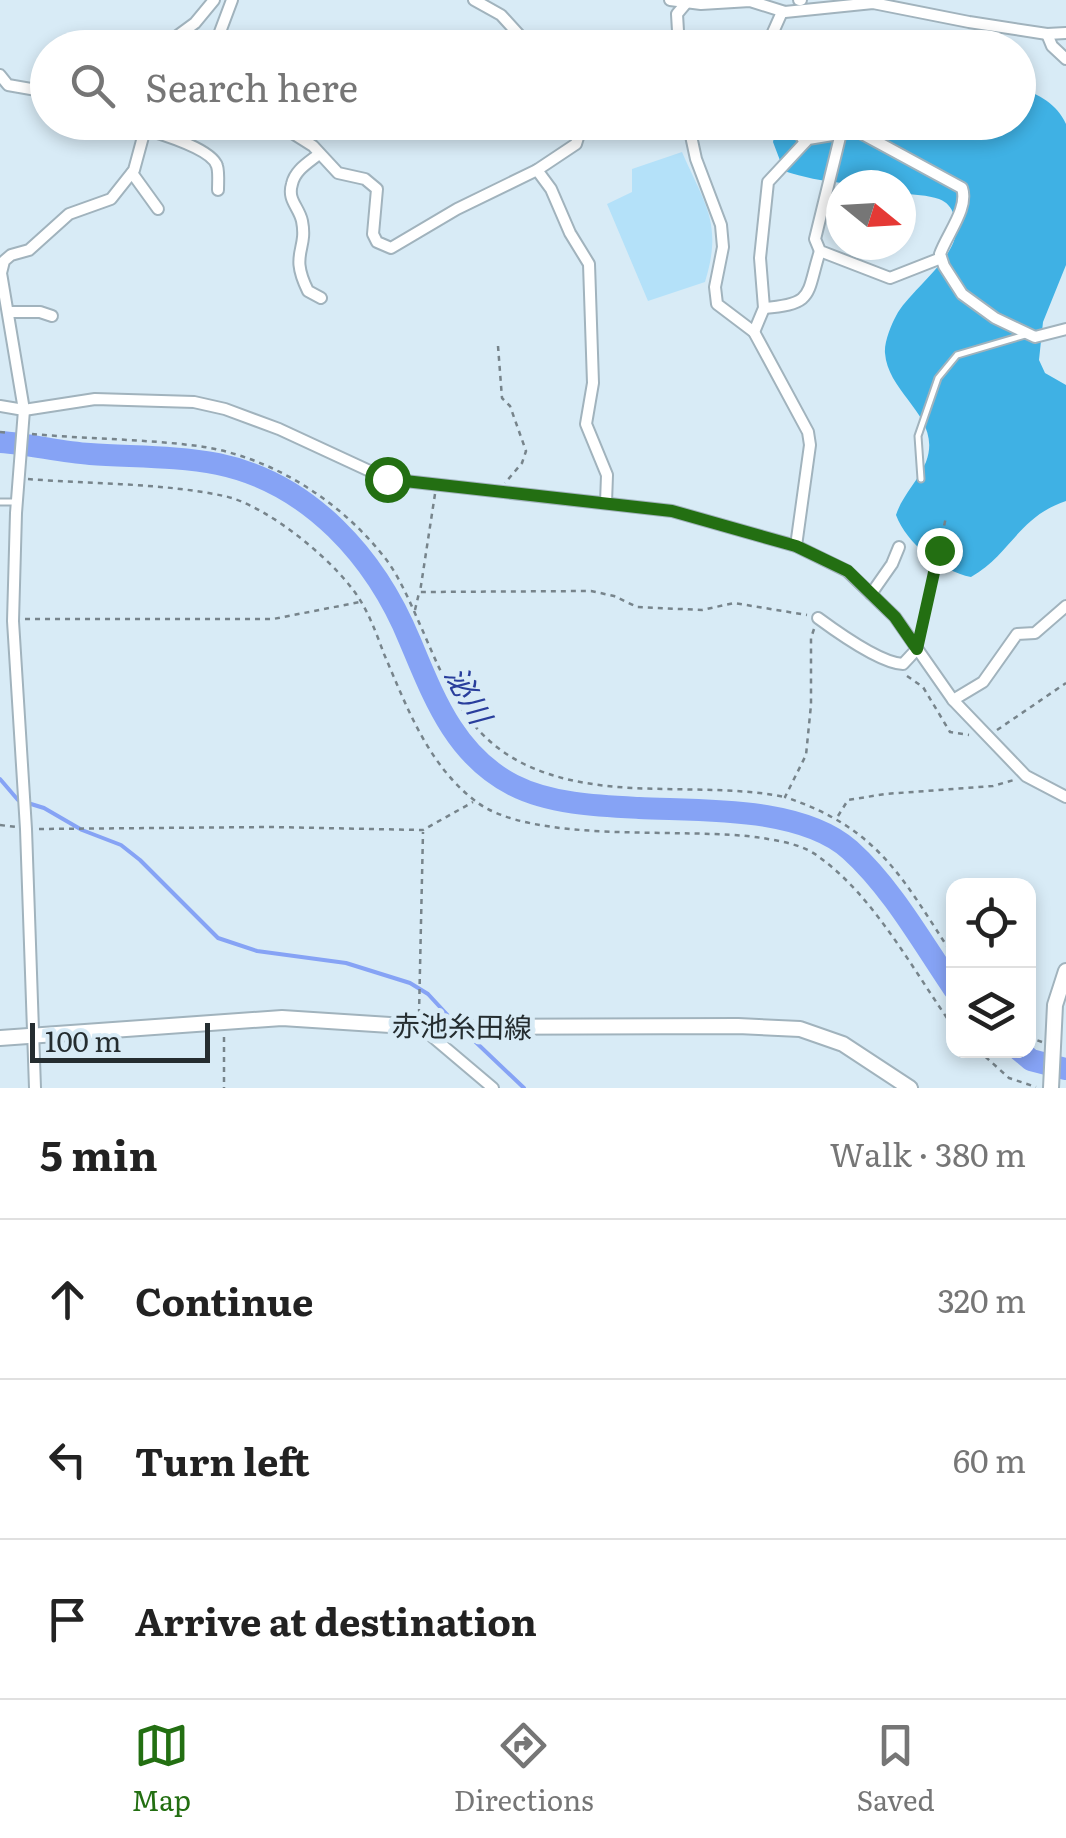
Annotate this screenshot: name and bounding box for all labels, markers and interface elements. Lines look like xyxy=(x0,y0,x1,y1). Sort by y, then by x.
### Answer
search box xyxy=(30,30,1036,140)
text: Search here xyxy=(145,57,358,114)
icon: search xyxy=(65,58,120,113)
north arrow xyxy=(826,170,916,260)
route start xyxy=(365,457,411,503)
route end xyxy=(917,528,963,574)
water label: 泌川 xyxy=(436,657,505,734)
map controls xyxy=(946,878,1036,1058)
button: locate xyxy=(946,878,1036,968)
button: layers xyxy=(946,968,1036,1058)
street label: 赤池糸田線 xyxy=(392,1003,532,1047)
scale bar xyxy=(30,1018,210,1062)
text: 100 m xyxy=(45,1019,122,1061)
text: 5 min xyxy=(40,1122,158,1184)
text: Walk · 380 m xyxy=(830,1129,1026,1177)
text: Continue xyxy=(135,1271,313,1328)
icon: ahead xyxy=(40,1272,95,1327)
text: 320 m xyxy=(937,1275,1026,1323)
text: Turn left xyxy=(135,1431,310,1488)
icon: left xyxy=(40,1432,95,1487)
text: 60 m xyxy=(953,1435,1026,1483)
text: Arrive at destination xyxy=(135,1591,537,1648)
icon: arrive xyxy=(40,1592,95,1647)
tab: Map xyxy=(131,1718,191,1820)
tab: Directions xyxy=(454,1718,594,1820)
tab: Saved xyxy=(857,1718,935,1820)

